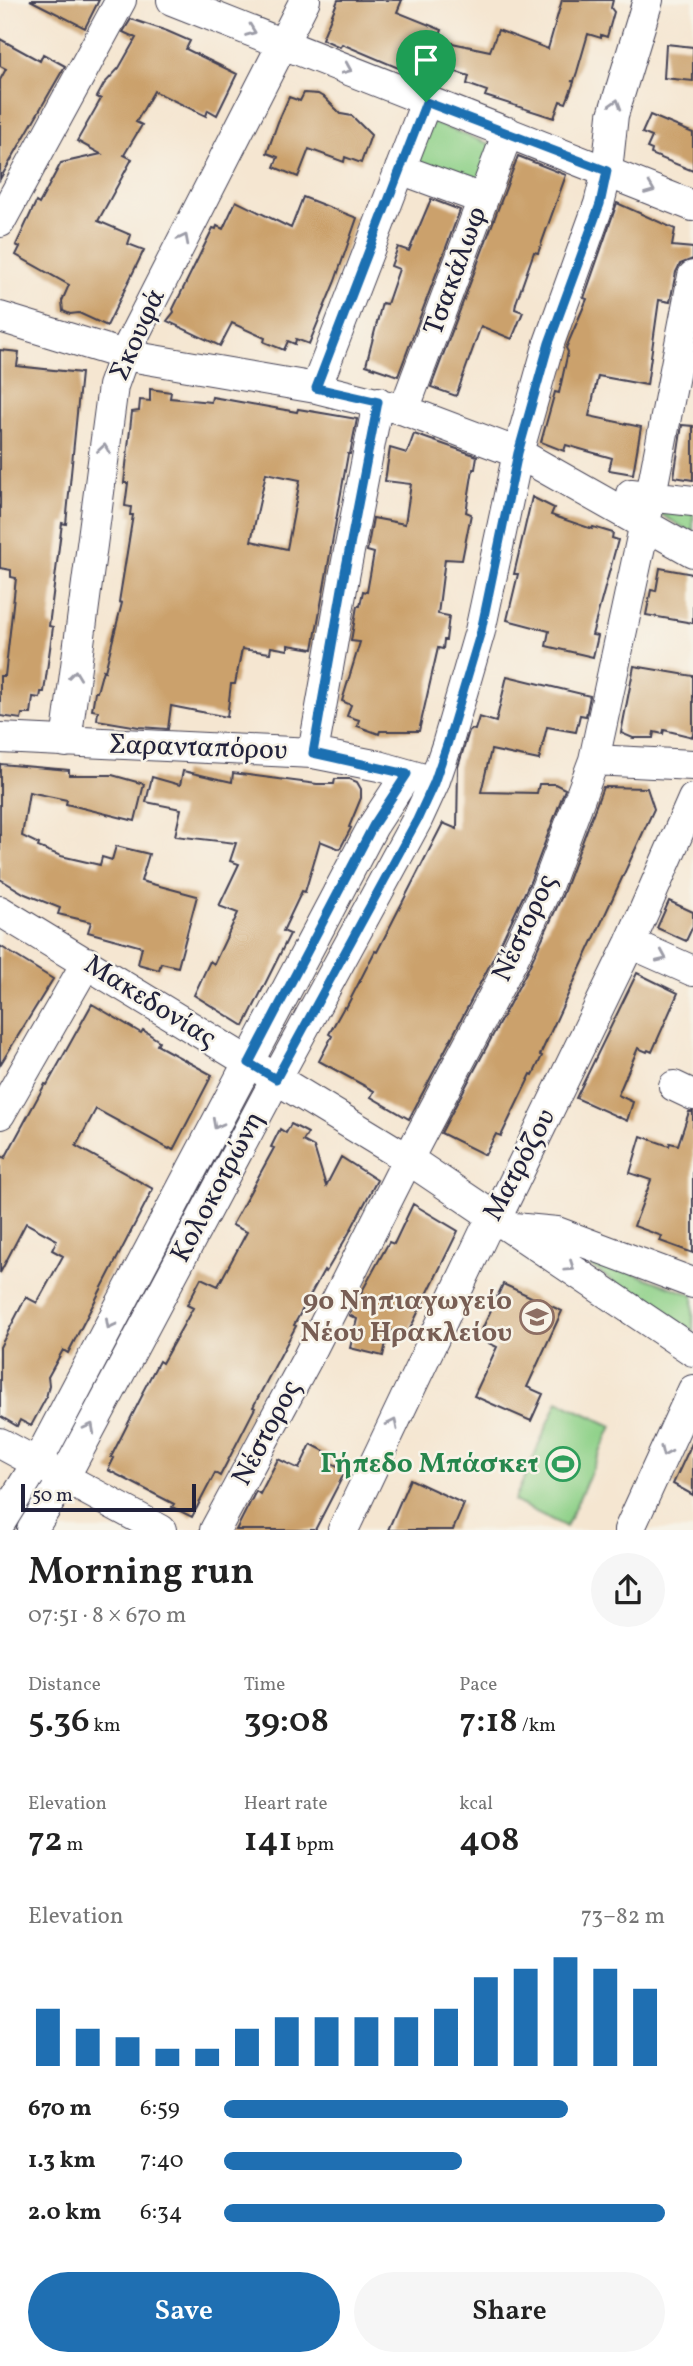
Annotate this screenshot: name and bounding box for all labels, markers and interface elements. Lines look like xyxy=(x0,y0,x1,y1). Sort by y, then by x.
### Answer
one-way arrow xyxy=(244,23,256,37)
pin xyxy=(396,30,456,102)
icon: arrive xyxy=(407,41,445,79)
one-way arrow xyxy=(341,61,353,75)
one-way arrow xyxy=(608,98,623,110)
one-way arrow xyxy=(643,180,655,194)
street label: Τσακάλωφ xyxy=(415,201,497,341)
one-way arrow xyxy=(175,233,189,246)
street label: Σκουφά xyxy=(101,283,176,387)
one-way arrow xyxy=(96,443,111,455)
one-way arrow xyxy=(67,669,82,681)
street label: Σαρανταπόρου xyxy=(108,725,288,771)
street label: Νέστορος xyxy=(483,868,567,988)
street label: Μακεδονίας xyxy=(76,946,224,1058)
one-way arrow xyxy=(654,949,667,963)
street label: Ματρόζου xyxy=(474,1102,566,1228)
street label: Κολοκοτρώνη xyxy=(162,1104,274,1270)
one-way arrow xyxy=(212,1116,225,1129)
one-way arrow xyxy=(562,1259,575,1272)
place label: 9ο Νηπιαγωγείο Νέου Ηρακλείου xyxy=(301,1282,512,1353)
school or university icon: 9ο Νηπιαγωγείο Νέου Ηρακλείου xyxy=(518,1298,556,1336)
one-way arrow xyxy=(105,1317,118,1330)
street label: Νέστορος xyxy=(223,1373,311,1493)
one-way arrow xyxy=(385,1419,399,1431)
one-way arrow xyxy=(82,1423,95,1435)
place label: Γήπεδο Μπάσκετ xyxy=(320,1445,538,1484)
sports icon: Γήπεδο Μπάσκετ xyxy=(544,1445,582,1483)
one-way arrow xyxy=(659,1445,673,1457)
scale bar xyxy=(21,1480,196,1512)
text: 50 m xyxy=(32,1483,73,1509)
text: Morning run xyxy=(28,1547,254,1600)
button: share xyxy=(591,1553,665,1627)
text: 07:51 · 8 × 670 m xyxy=(28,1600,186,1632)
text: Distance xyxy=(28,1672,101,1698)
text: Time xyxy=(244,1672,285,1698)
text: Pace xyxy=(459,1672,497,1698)
text: 5.36 xyxy=(28,1698,90,1746)
text: 39:08 xyxy=(244,1698,329,1746)
text: 7:18 xyxy=(459,1698,518,1746)
text: km xyxy=(90,1713,121,1739)
text: /km xyxy=(518,1713,556,1739)
text: Elevation xyxy=(28,1791,107,1817)
text: Heart rate xyxy=(244,1791,328,1817)
text: kcal xyxy=(459,1791,493,1817)
text: 72 xyxy=(28,1817,63,1865)
text: 141 xyxy=(244,1817,292,1865)
text: 408 xyxy=(459,1817,520,1865)
text: m xyxy=(63,1832,83,1858)
text: bpm xyxy=(292,1832,334,1858)
text: Elevation xyxy=(28,1901,124,1933)
text: 73–82 m xyxy=(581,1901,665,1933)
text: 670 m xyxy=(28,2093,92,2125)
text: 6:59 xyxy=(140,2093,180,2125)
text: 1.3 km xyxy=(28,2145,96,2177)
text: 7:40 xyxy=(140,2145,184,2177)
text: 2.0 km xyxy=(28,2197,101,2229)
text: 6:34 xyxy=(140,2197,183,2229)
button: Save xyxy=(28,2272,340,2352)
button: Share xyxy=(354,2272,665,2352)

